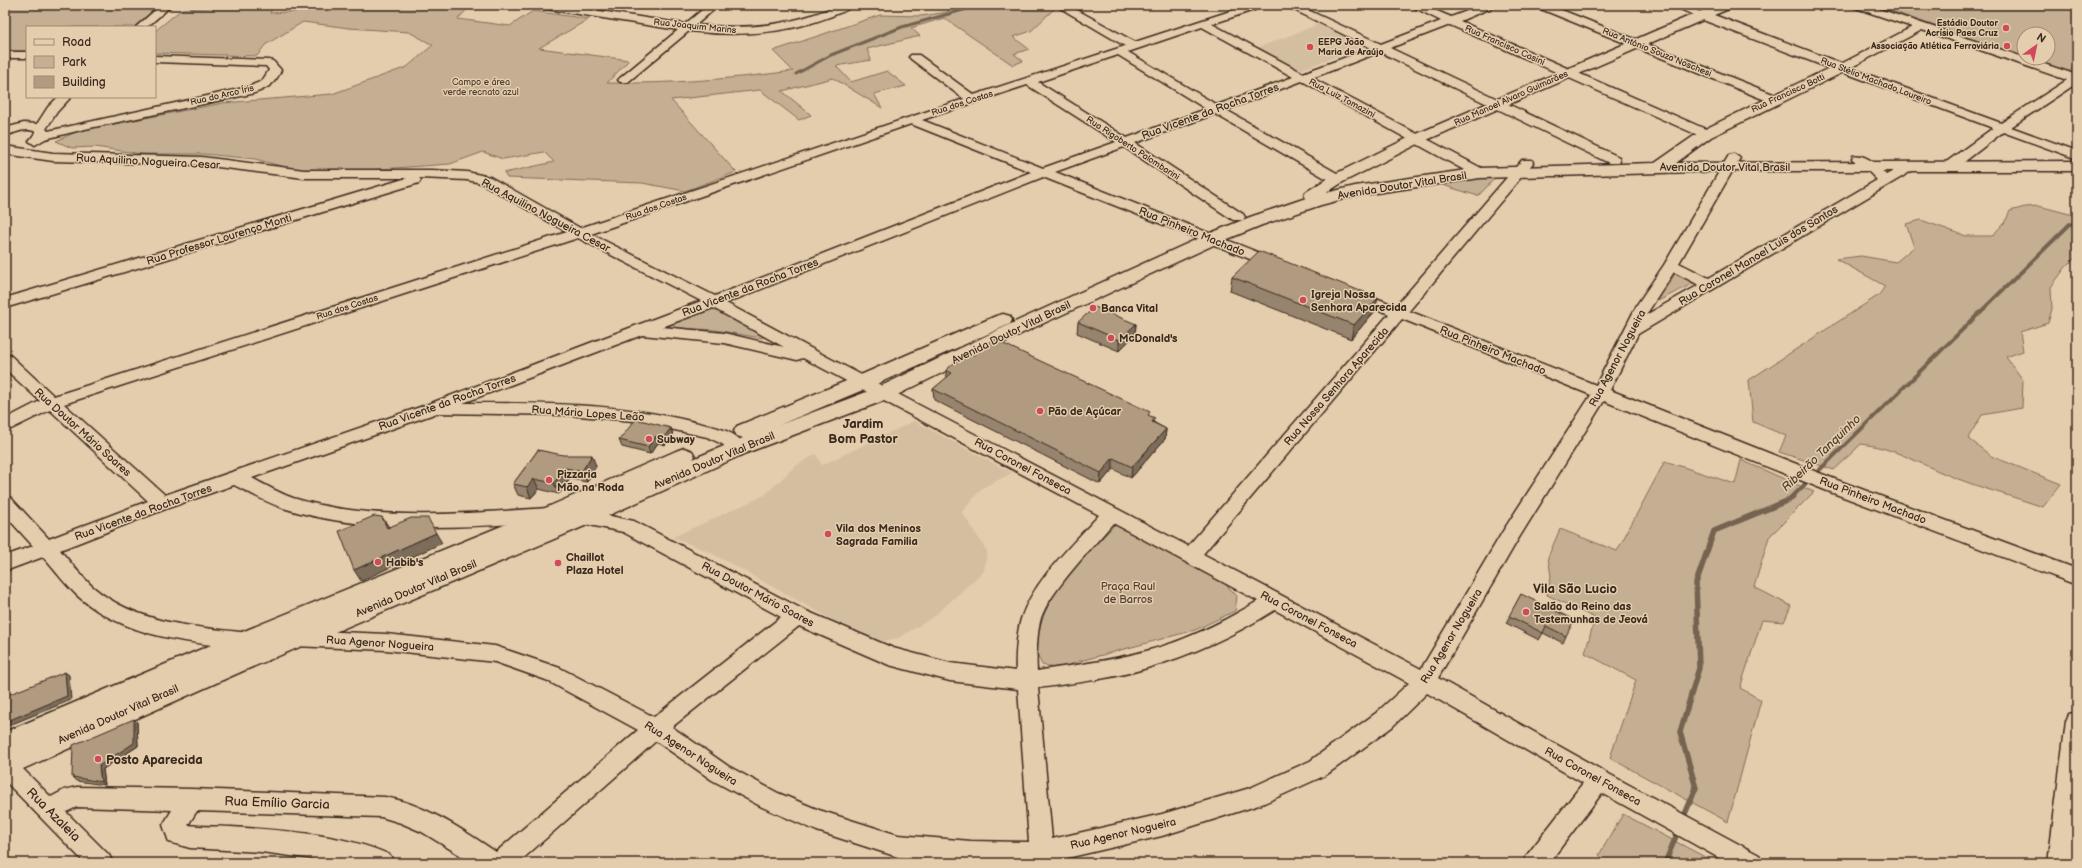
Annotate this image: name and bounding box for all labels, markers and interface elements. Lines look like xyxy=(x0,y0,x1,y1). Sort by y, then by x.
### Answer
street label: Rua Joaquim Marins xyxy=(653,17,737,36)
place label: Estádio Doutor Acrísio Paes Cruz xyxy=(1925,18,1999,39)
street label: Rua Francisco Casini xyxy=(1463,23,1547,68)
marker: Estádio Doutor Acrísio Paes Cruz xyxy=(2001,23,2011,33)
street label: Rua António Souza Noschesi xyxy=(1601,25,1713,79)
legend xyxy=(26,26,156,98)
north arrow xyxy=(2016,26,2056,66)
text: N xyxy=(2034,30,2048,46)
text: Road xyxy=(62,35,91,50)
place label: EEPG João Maria de Araújo xyxy=(1318,37,1384,58)
place label: Associação Atlética Ferroviária xyxy=(1870,41,1999,52)
marker: Associação Atlética Ferroviária xyxy=(2002,41,2012,51)
marker: EEPG João Maria de Araújo xyxy=(1305,42,1315,52)
text: Park xyxy=(62,55,86,70)
street label: Rua Stélio Machado Loureiro xyxy=(1819,55,1933,108)
street label: Rua Manoel Alvaro Guimarães xyxy=(1453,68,1570,129)
street label: Rua Francisco Botti xyxy=(1750,72,1827,115)
text: Building xyxy=(62,75,106,90)
street label: Rua Luiz Tomazini xyxy=(1307,76,1377,121)
park label: Campo e área verde recnato azul xyxy=(442,77,519,98)
street label: Rua Vicente da Rocha Torres xyxy=(1140,80,1281,142)
street label: Rua do Arco Íris xyxy=(189,82,256,108)
street label: Rua dos Costas xyxy=(930,88,995,119)
street label: Rua Rigoberto Palombarini xyxy=(1084,114,1182,183)
street label: Rua Aquilino Nogueira Cesar xyxy=(76,151,221,172)
street label: Avenida Doutor Vital Brasil xyxy=(1660,161,1790,174)
street label: Avenida Doutor Vital Brasil xyxy=(1337,169,1468,202)
street label: Rua Aquilino Nogueira Cesar xyxy=(479,176,613,256)
street label: Rua dos Costas xyxy=(624,192,689,223)
street label: Rua Coronel Manoel Luis dos Santos xyxy=(1676,202,1841,308)
street label: Rua Pinheiro Machado xyxy=(1137,204,1247,259)
street label: Rua Professor Lourenço Monti xyxy=(145,211,293,268)
street label: Rua Vicente da Rocha Torres xyxy=(680,255,821,320)
place label: Igreja Nossa Senhora Aparecida xyxy=(1311,288,1407,314)
street label: Rua dos Costas xyxy=(315,292,380,323)
marker: Igreja Nossa Senhora Aparecida xyxy=(1298,295,1308,305)
street label: Avenida Doutor Vital Brasil xyxy=(950,298,1073,367)
place label: Banca Vital xyxy=(1101,302,1158,315)
marker: Banca Vital xyxy=(1088,303,1098,313)
street label: Rua Agenor Nogueira xyxy=(1586,308,1649,409)
street label: Rua Pinheiro Machado xyxy=(1438,323,1548,378)
street label: Rua Nossa Senhora Aparecida xyxy=(1281,324,1391,448)
place label: McDonald's xyxy=(1119,332,1178,345)
marker: McDonald's xyxy=(1106,333,1116,343)
street label: Rua Vicente da Rocha Torres xyxy=(377,371,518,433)
street label: Rua Doutor Mário Soares xyxy=(32,386,134,480)
street label: Rua Mário Lopes Leão xyxy=(531,403,645,424)
place label: Pão de Açúcar xyxy=(1048,405,1122,418)
marker: Pão de Açúcar xyxy=(1035,406,1045,416)
water label: Ribeirão Tanquinho xyxy=(1779,412,1864,495)
district label: Jardim Bom Pastor xyxy=(828,416,898,447)
street label: Avenida Doutor Vital Brasil xyxy=(652,429,777,492)
place label: Subway xyxy=(657,433,695,446)
marker: Subway xyxy=(644,434,654,444)
street label: Rua Coronel Fonseca xyxy=(972,435,1074,498)
place label: Pizzaria Mão na Roda xyxy=(557,468,624,494)
street label: Rua Pinheiro Machado xyxy=(1818,474,1928,527)
marker: Pizzaria Mão na Roda xyxy=(544,475,554,485)
street label: Rua Vicente da Rocha Torres xyxy=(73,481,214,543)
place label: Vila dos Meninos Sagrada Familia xyxy=(836,522,922,548)
marker: Vila dos Meninos Sagrada Familia xyxy=(823,529,833,539)
place label: Chaillot Plaza Hotel xyxy=(566,551,624,577)
place label: Habib's xyxy=(386,556,424,569)
street label: Avenida Doutor Vital Brasil xyxy=(354,557,479,620)
marker: Habib's xyxy=(373,557,383,567)
marker: Chaillot Plaza Hotel xyxy=(553,558,563,568)
street label: Rua Doutor Mário Soares xyxy=(699,559,817,630)
park label: Praça Raul de Barros xyxy=(1101,580,1155,606)
district label: Vila São Lucio xyxy=(1533,581,1617,597)
street label: Rua Agenor Nogueira xyxy=(1418,587,1485,686)
street label: Rua Coronel Fonseca xyxy=(1258,588,1360,651)
place label: Salão do Reino das Testemunhas de Jeová xyxy=(1534,600,1648,626)
marker: Salão do Reino das Testemunhas de Jeová xyxy=(1521,607,1531,617)
street label: Rua Agenor Nogueira xyxy=(326,633,434,654)
street label: Avenida Doutor Vital Brasil xyxy=(56,682,180,747)
street label: Rua Agenor Nogueira xyxy=(642,719,740,788)
street label: Rua Coronel Fonseca xyxy=(1542,745,1643,808)
place label: Posto Aparecida xyxy=(106,752,203,768)
marker: Posto Aparecida xyxy=(93,754,103,764)
street label: Rua Azaleia xyxy=(23,784,84,845)
street label: Rua Emílio Garcia xyxy=(224,793,330,813)
street label: Rua Agenor Nogueira xyxy=(1069,815,1177,852)

